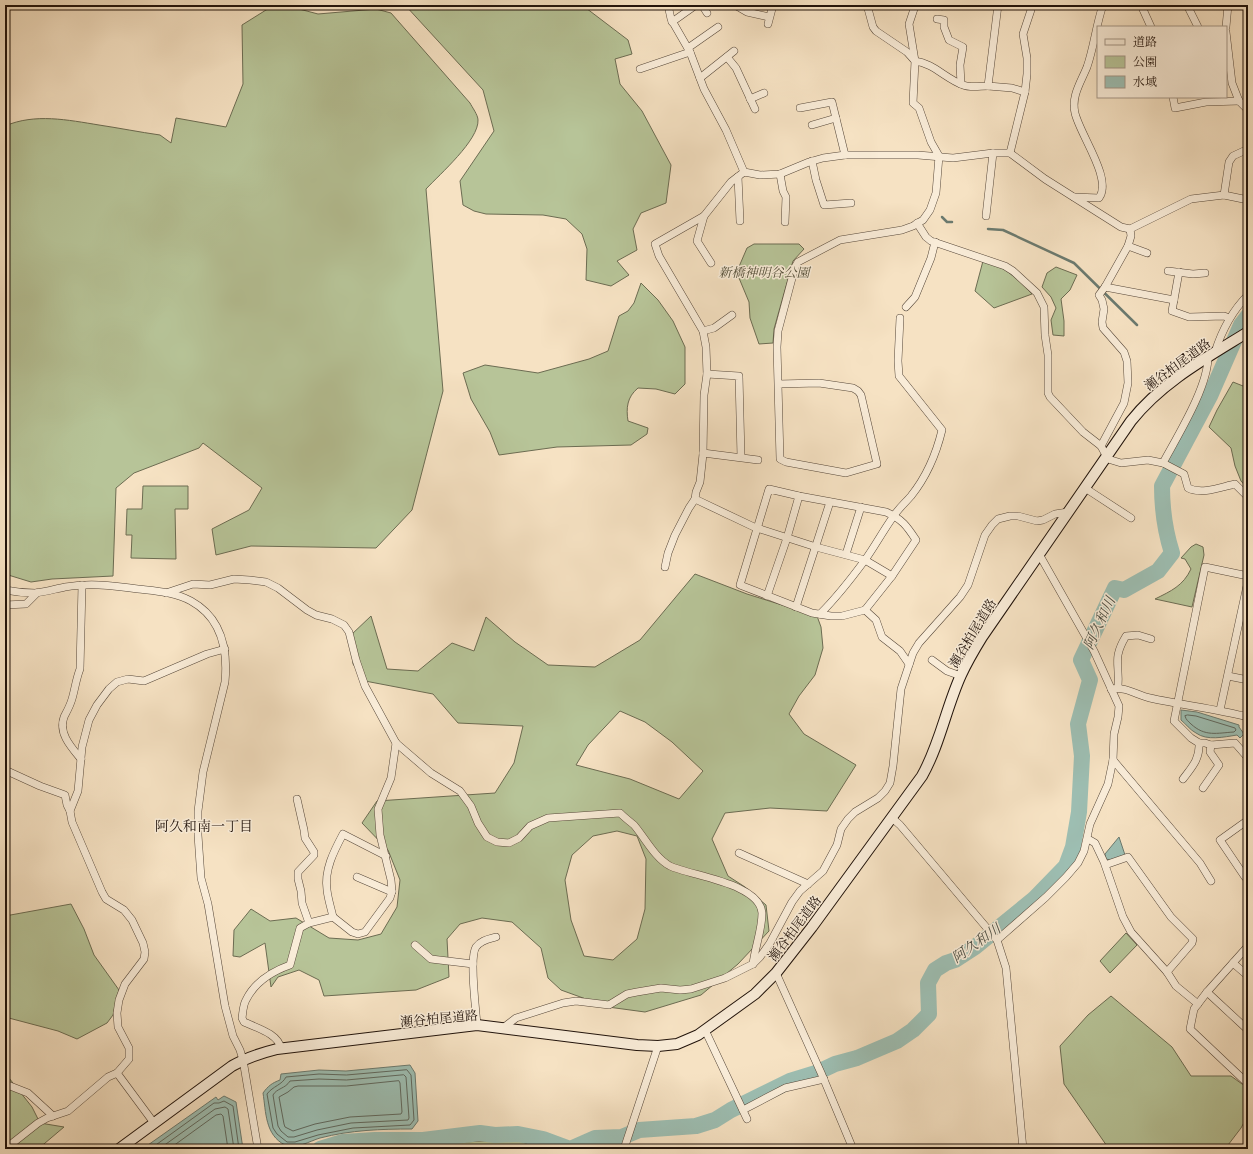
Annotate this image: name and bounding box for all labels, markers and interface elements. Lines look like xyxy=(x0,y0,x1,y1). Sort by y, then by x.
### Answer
legend xyxy=(1097,26,1227,98)
text: 道路 xyxy=(1133,35,1157,50)
text: 公園 xyxy=(1133,55,1157,70)
text: 水域 xyxy=(1133,75,1157,90)
park label: 新橋神明谷公園 xyxy=(718,265,811,281)
street label: 瀬谷柏尾道路 xyxy=(1141,335,1214,394)
water label: 阿久和川 xyxy=(1080,592,1120,652)
street label: 瀬谷柏尾道路 xyxy=(946,596,1000,671)
district label: 阿久和南一丁目 xyxy=(155,818,253,835)
street label: 瀬谷柏尾道路 xyxy=(765,893,825,965)
water label: 阿久和川 xyxy=(948,919,1006,966)
street label: 瀬谷柏尾道路 xyxy=(400,1008,479,1030)

